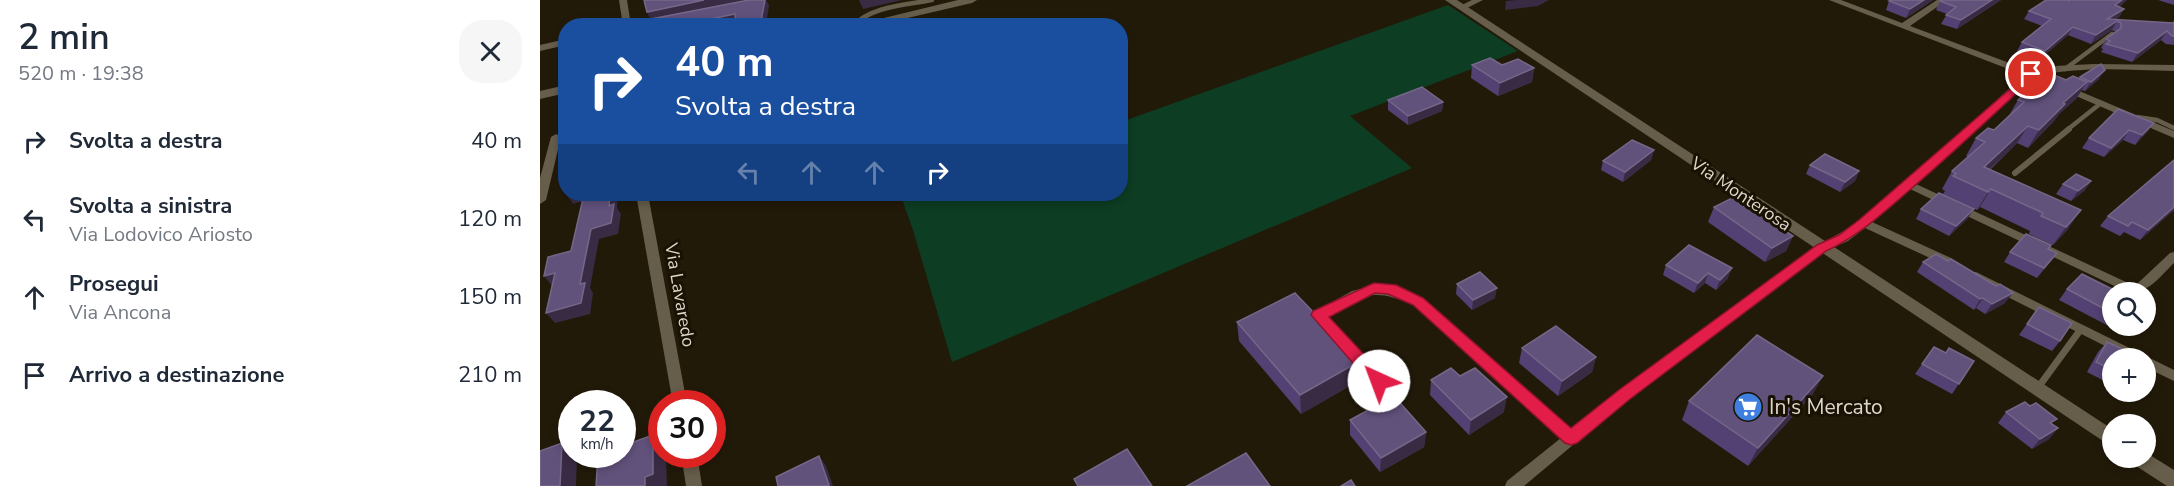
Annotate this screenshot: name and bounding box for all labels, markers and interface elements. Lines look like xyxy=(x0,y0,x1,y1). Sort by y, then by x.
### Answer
text: 2 min xyxy=(18,13,110,62)
button: close xyxy=(459,20,522,83)
text: 40 m xyxy=(675,34,774,91)
icon: right xyxy=(576,42,654,120)
pin xyxy=(2005,48,2056,99)
icon: arrive xyxy=(2014,57,2047,90)
text: 520 m · 19:38 xyxy=(18,60,144,87)
text: Svolta a destra xyxy=(675,88,856,125)
icon: right xyxy=(18,125,51,158)
text: Svolta a destra xyxy=(69,126,223,156)
text: 40 m xyxy=(471,126,522,156)
street label: Via Monterosa xyxy=(1685,151,1796,237)
icon: left xyxy=(732,156,765,189)
icon: ahead xyxy=(795,156,828,189)
icon: ahead xyxy=(858,156,891,189)
icon: right xyxy=(921,156,954,189)
text: Svolta a sinistra xyxy=(69,191,232,221)
icon: left xyxy=(18,203,51,236)
text: 120 m xyxy=(458,204,522,234)
text: Via Lodovico Ariosto xyxy=(69,221,253,248)
street label: Via Lavaredo xyxy=(659,240,701,349)
text: Prosegui xyxy=(69,269,159,299)
icon: ahead xyxy=(18,281,51,314)
text: 150 m xyxy=(458,282,522,312)
map controls xyxy=(2102,282,2156,468)
button: search xyxy=(2102,282,2156,336)
text: Via Ancona xyxy=(69,299,171,326)
button: + xyxy=(2102,348,2156,402)
position arrow xyxy=(1347,349,1411,413)
icon: arrive xyxy=(18,359,51,392)
text: Arrivo a destinazione xyxy=(69,360,284,390)
text: 210 m xyxy=(458,360,522,390)
speed limit sign: 30 xyxy=(648,390,726,468)
supermarket icon: In's Mercato xyxy=(1732,391,1764,423)
place label: In's Mercato xyxy=(1769,393,1883,421)
text: 22 xyxy=(579,401,615,442)
button: − xyxy=(2102,414,2156,468)
text: km/h xyxy=(580,434,614,454)

